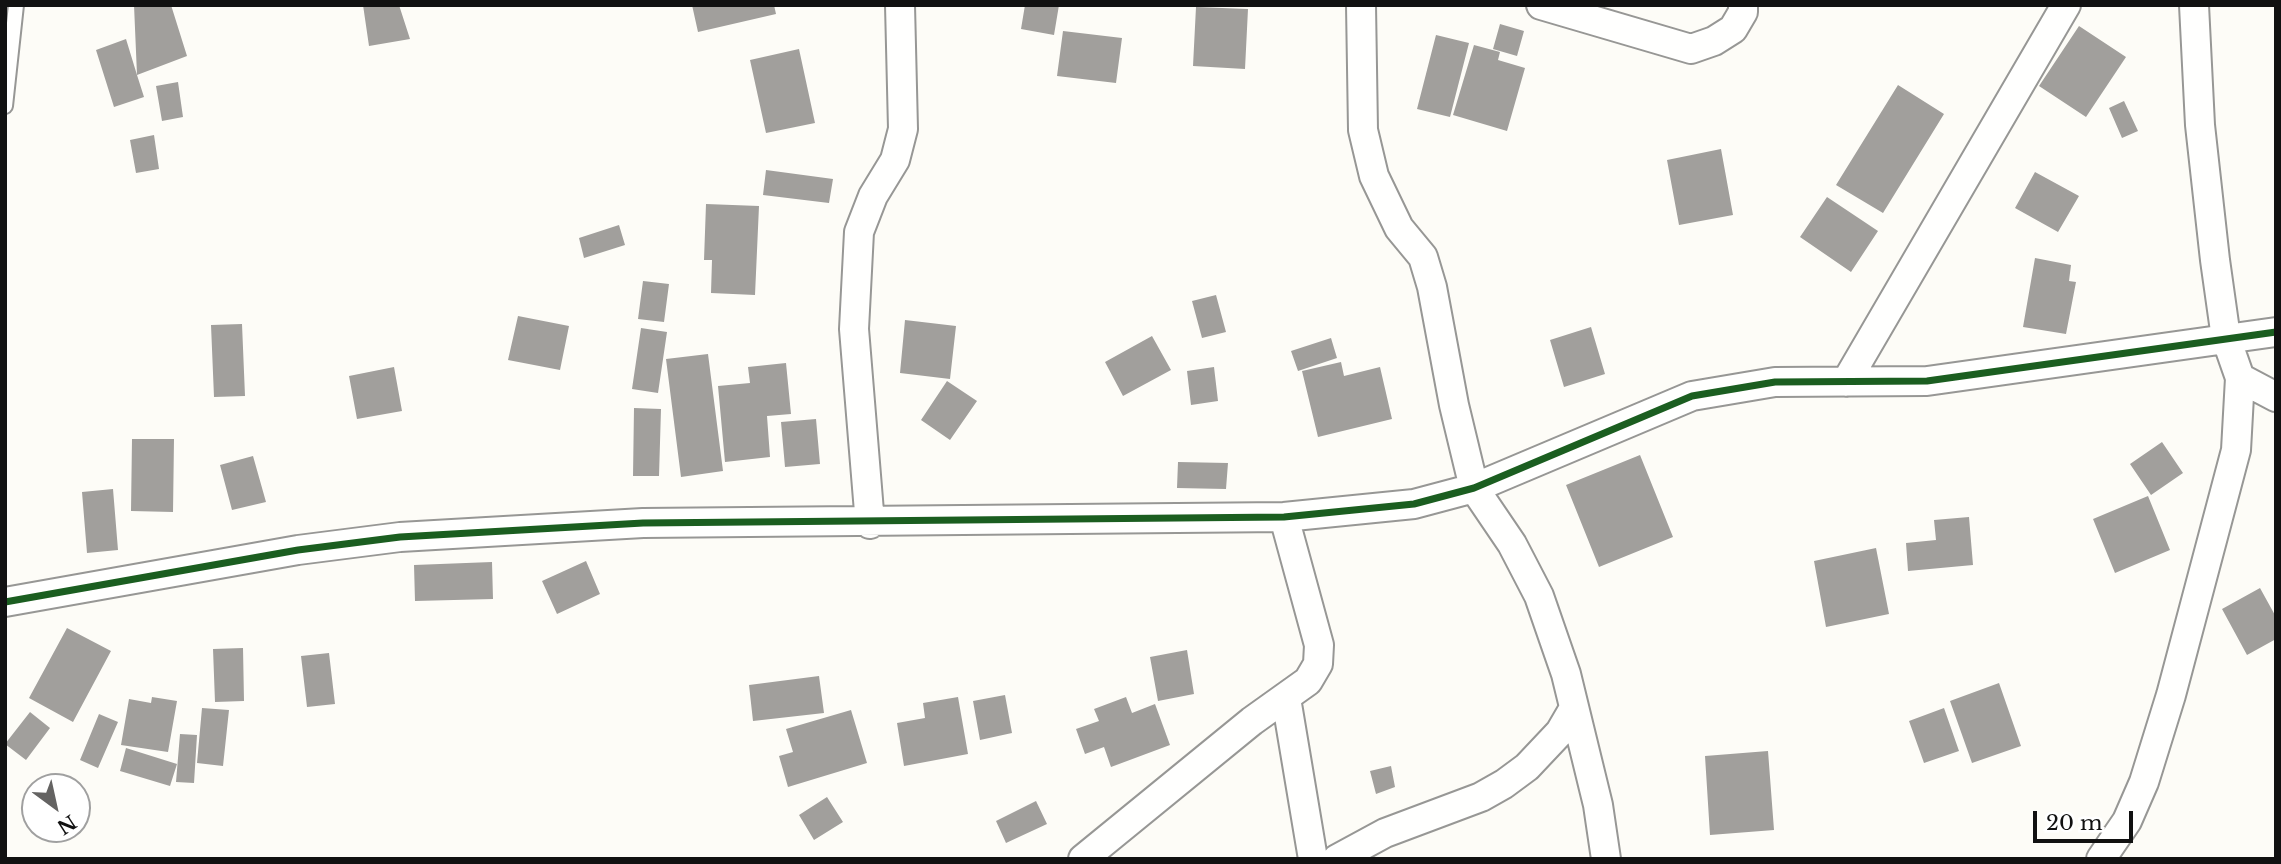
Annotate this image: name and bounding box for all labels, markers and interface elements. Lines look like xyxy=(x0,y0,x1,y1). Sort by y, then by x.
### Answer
north arrow xyxy=(21,773,91,843)
scale bar xyxy=(2036,798,2136,842)
text: N xyxy=(53,810,80,839)
text: 20 m xyxy=(2046,810,2103,836)

